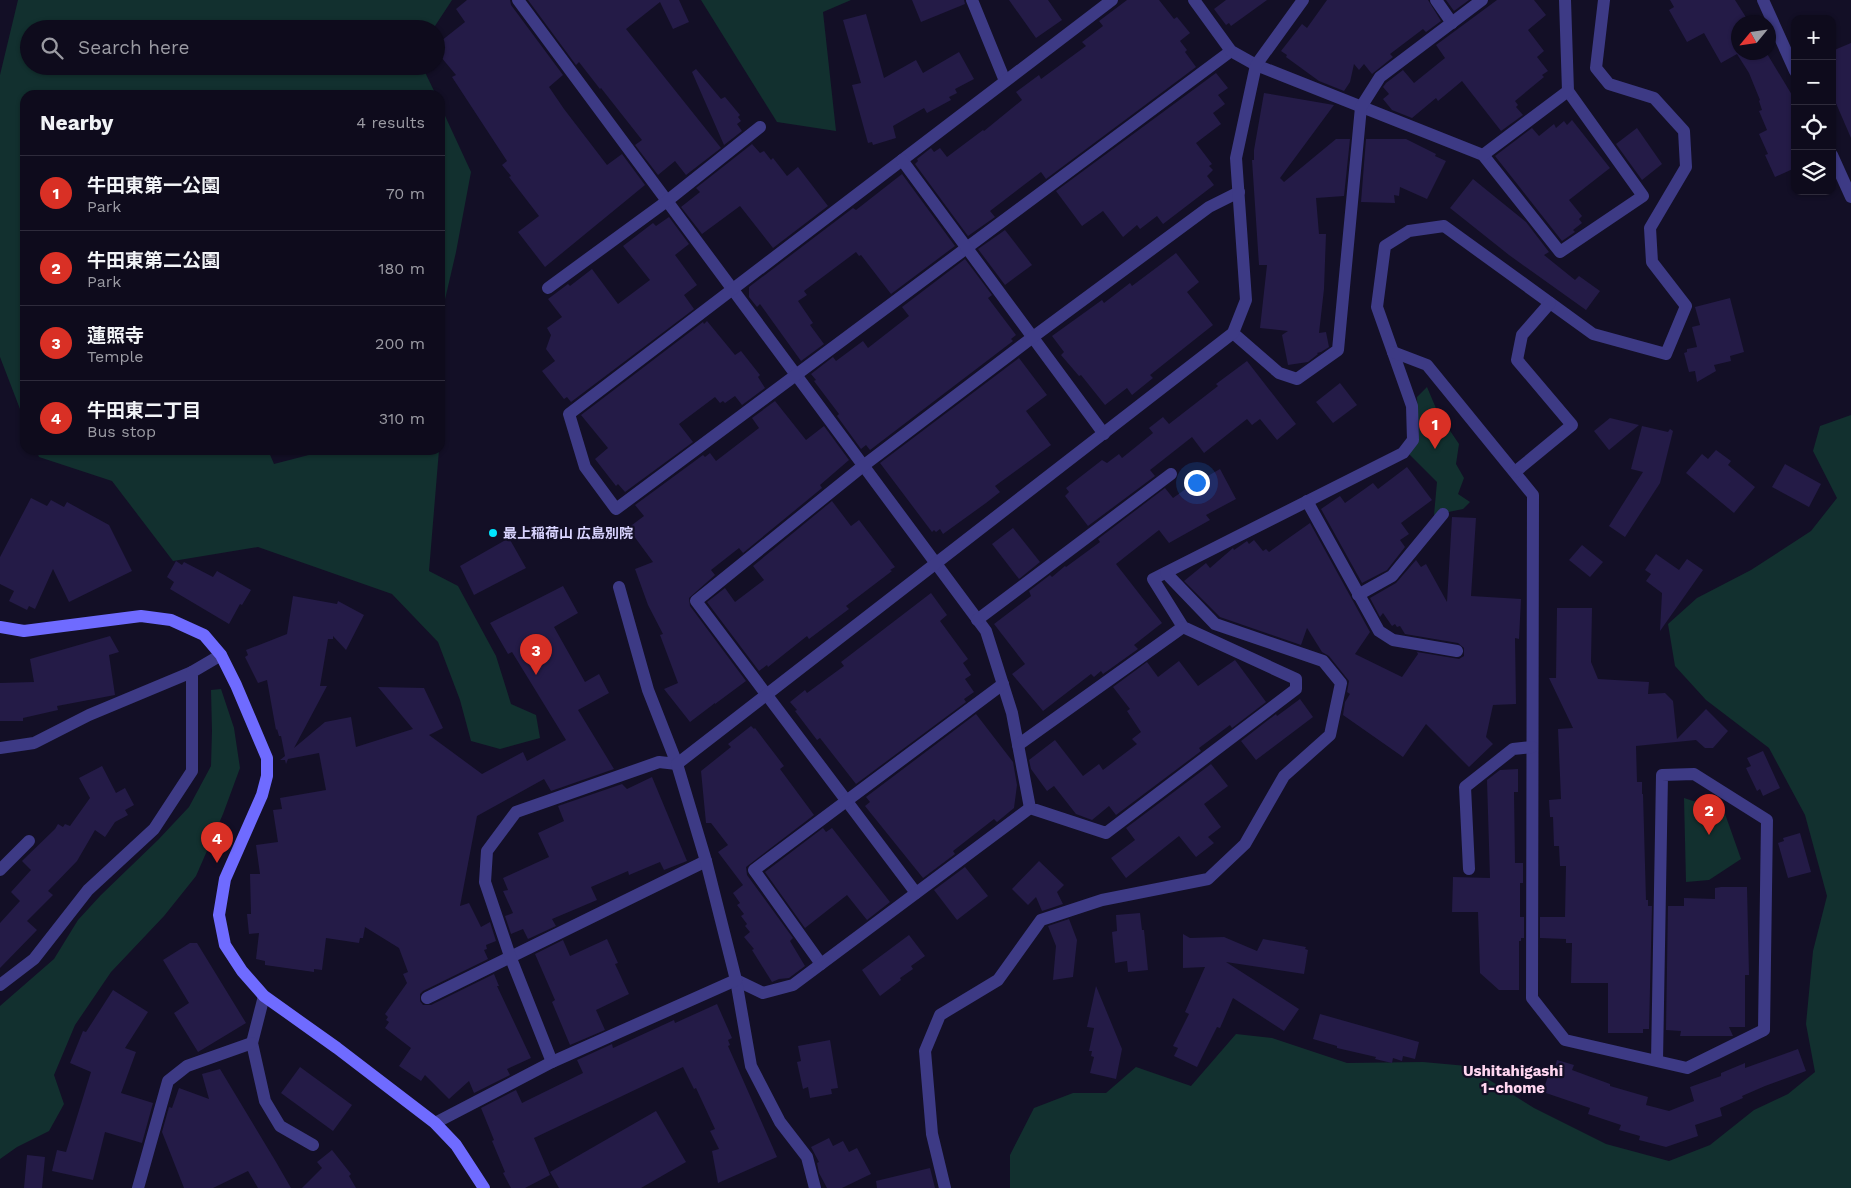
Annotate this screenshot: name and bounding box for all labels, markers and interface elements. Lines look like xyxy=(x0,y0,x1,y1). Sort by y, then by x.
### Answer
north arrow xyxy=(1731,15,1776,60)
map controls xyxy=(1791,15,1836,195)
button: + xyxy=(1791,15,1836,60)
search box xyxy=(20,20,445,75)
icon: search xyxy=(38,34,66,62)
text: Search here xyxy=(78,36,189,59)
button: − xyxy=(1791,60,1836,105)
button: locate xyxy=(1791,105,1836,150)
text: Nearby xyxy=(40,110,113,135)
text: 4 results xyxy=(356,113,425,132)
button: layers xyxy=(1791,150,1836,195)
text: 牛田東第一公園 xyxy=(87,174,220,197)
text: 1 xyxy=(53,184,59,203)
text: 70 m xyxy=(386,184,425,203)
text: Park xyxy=(87,197,121,216)
text: 牛田東第二公園 xyxy=(87,249,220,272)
text: 2 xyxy=(51,259,61,278)
text: 180 m xyxy=(378,259,425,278)
text: Park xyxy=(87,272,121,291)
text: 蓮照寺 xyxy=(87,324,144,347)
text: 3 xyxy=(51,334,61,353)
text: 200 m xyxy=(375,334,425,353)
text: Temple xyxy=(87,347,144,366)
text: 牛田東二丁目 xyxy=(87,399,201,422)
pin: 1 xyxy=(1419,408,1451,449)
text: 4 xyxy=(51,409,61,428)
text: 310 m xyxy=(379,409,425,428)
text: Bus stop xyxy=(87,422,156,441)
your location xyxy=(1184,470,1210,496)
place label: 最上稲荷山 広島別院 xyxy=(503,525,633,541)
marker: 最上稲荷山 広島別院 xyxy=(487,527,499,539)
pin: 3 xyxy=(520,634,552,675)
pin: 2 xyxy=(1693,794,1725,835)
pin: 4 xyxy=(201,822,233,863)
district label: Ushitahigashi 1-chome xyxy=(1463,1062,1563,1097)

